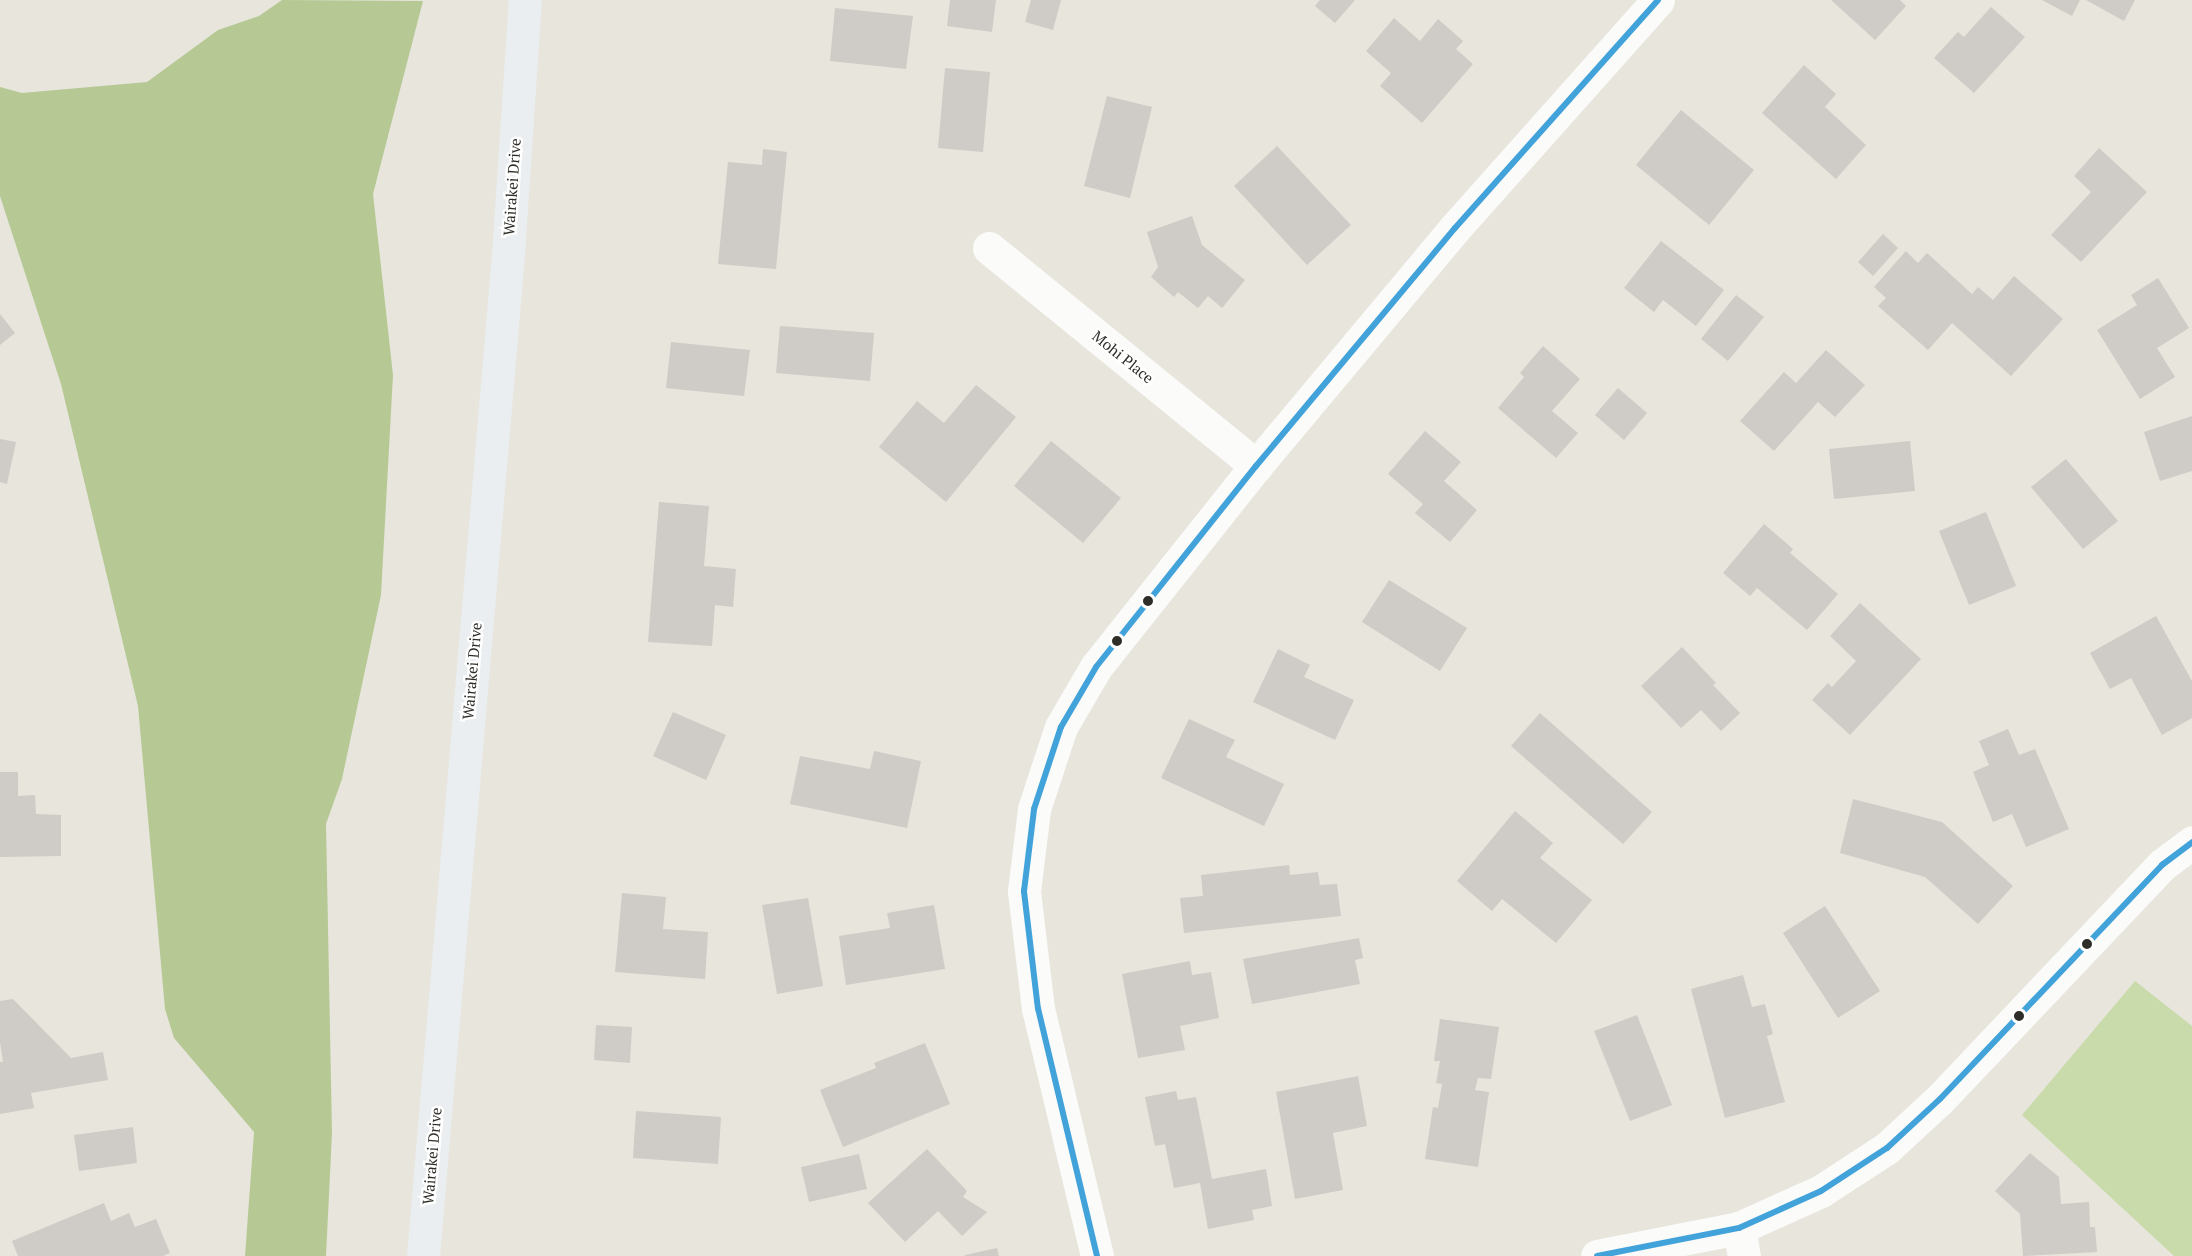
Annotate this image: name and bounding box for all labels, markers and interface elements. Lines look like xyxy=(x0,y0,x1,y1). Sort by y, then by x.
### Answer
street label: Wairakei Drive xyxy=(500,138,524,236)
street label: Mohi Place xyxy=(1089,327,1157,387)
unlabelled marker xyxy=(1142,595,1154,607)
street label: Wairakei Drive xyxy=(459,622,485,720)
unlabelled marker xyxy=(1111,635,1123,647)
unlabelled marker xyxy=(2081,938,2093,950)
unlabelled marker xyxy=(2013,1010,2025,1022)
street label: Wairakei Drive xyxy=(419,1107,445,1205)

